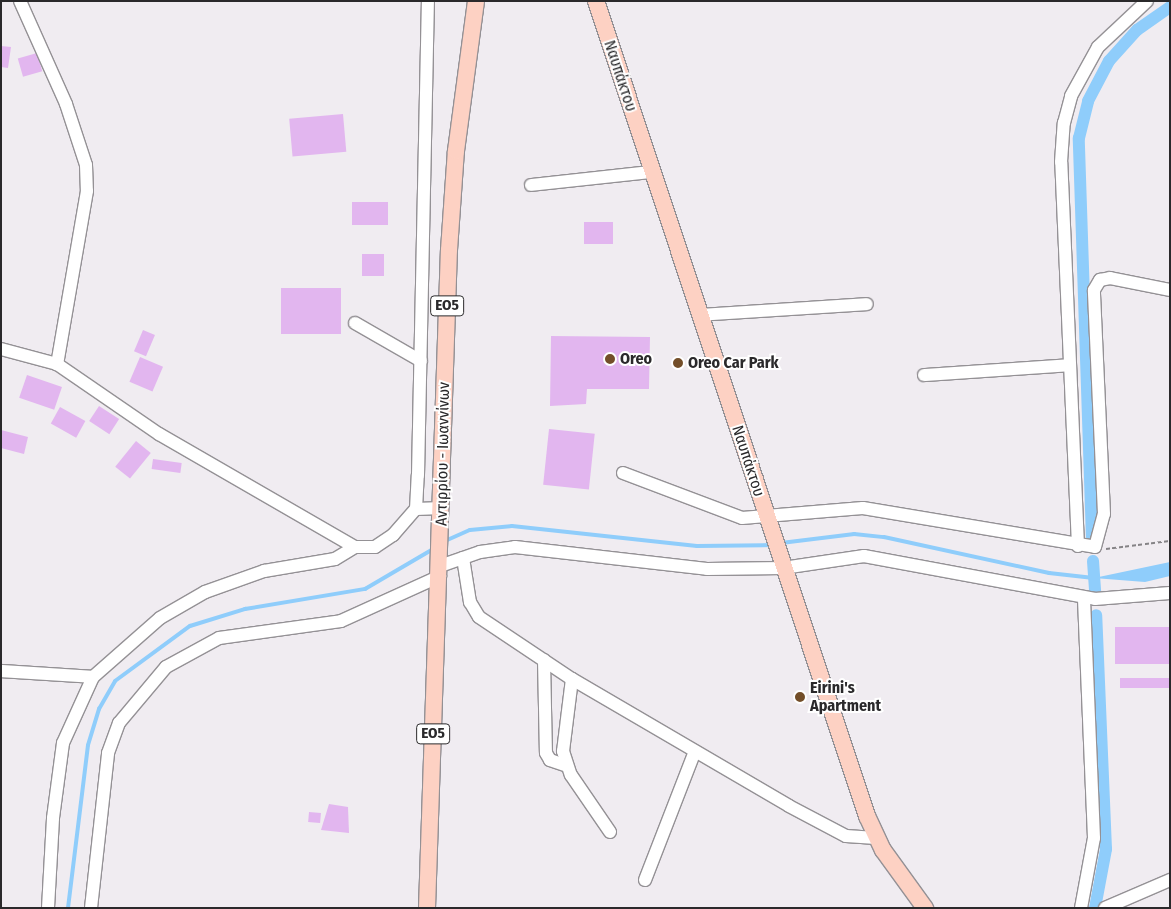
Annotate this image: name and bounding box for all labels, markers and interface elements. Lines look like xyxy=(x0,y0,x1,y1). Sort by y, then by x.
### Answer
street label: Ναυπάκτου xyxy=(599,38,641,114)
road number: ΕΟ5 xyxy=(430,294,464,318)
place label: Oreo xyxy=(620,349,652,369)
marker: Oreo xyxy=(604,353,616,365)
place label: Oreo Car Park xyxy=(688,353,779,373)
marker: Oreo Car Park xyxy=(672,357,684,369)
street label: Αντιρρίου - Ιωαννίνων xyxy=(432,382,454,526)
street label: Ναυπάκτου xyxy=(727,423,769,499)
place label: Eirini's Apartment xyxy=(810,678,881,716)
marker: Eirini's Apartment xyxy=(794,691,806,703)
road number: ΕΟ5 xyxy=(416,722,450,746)

